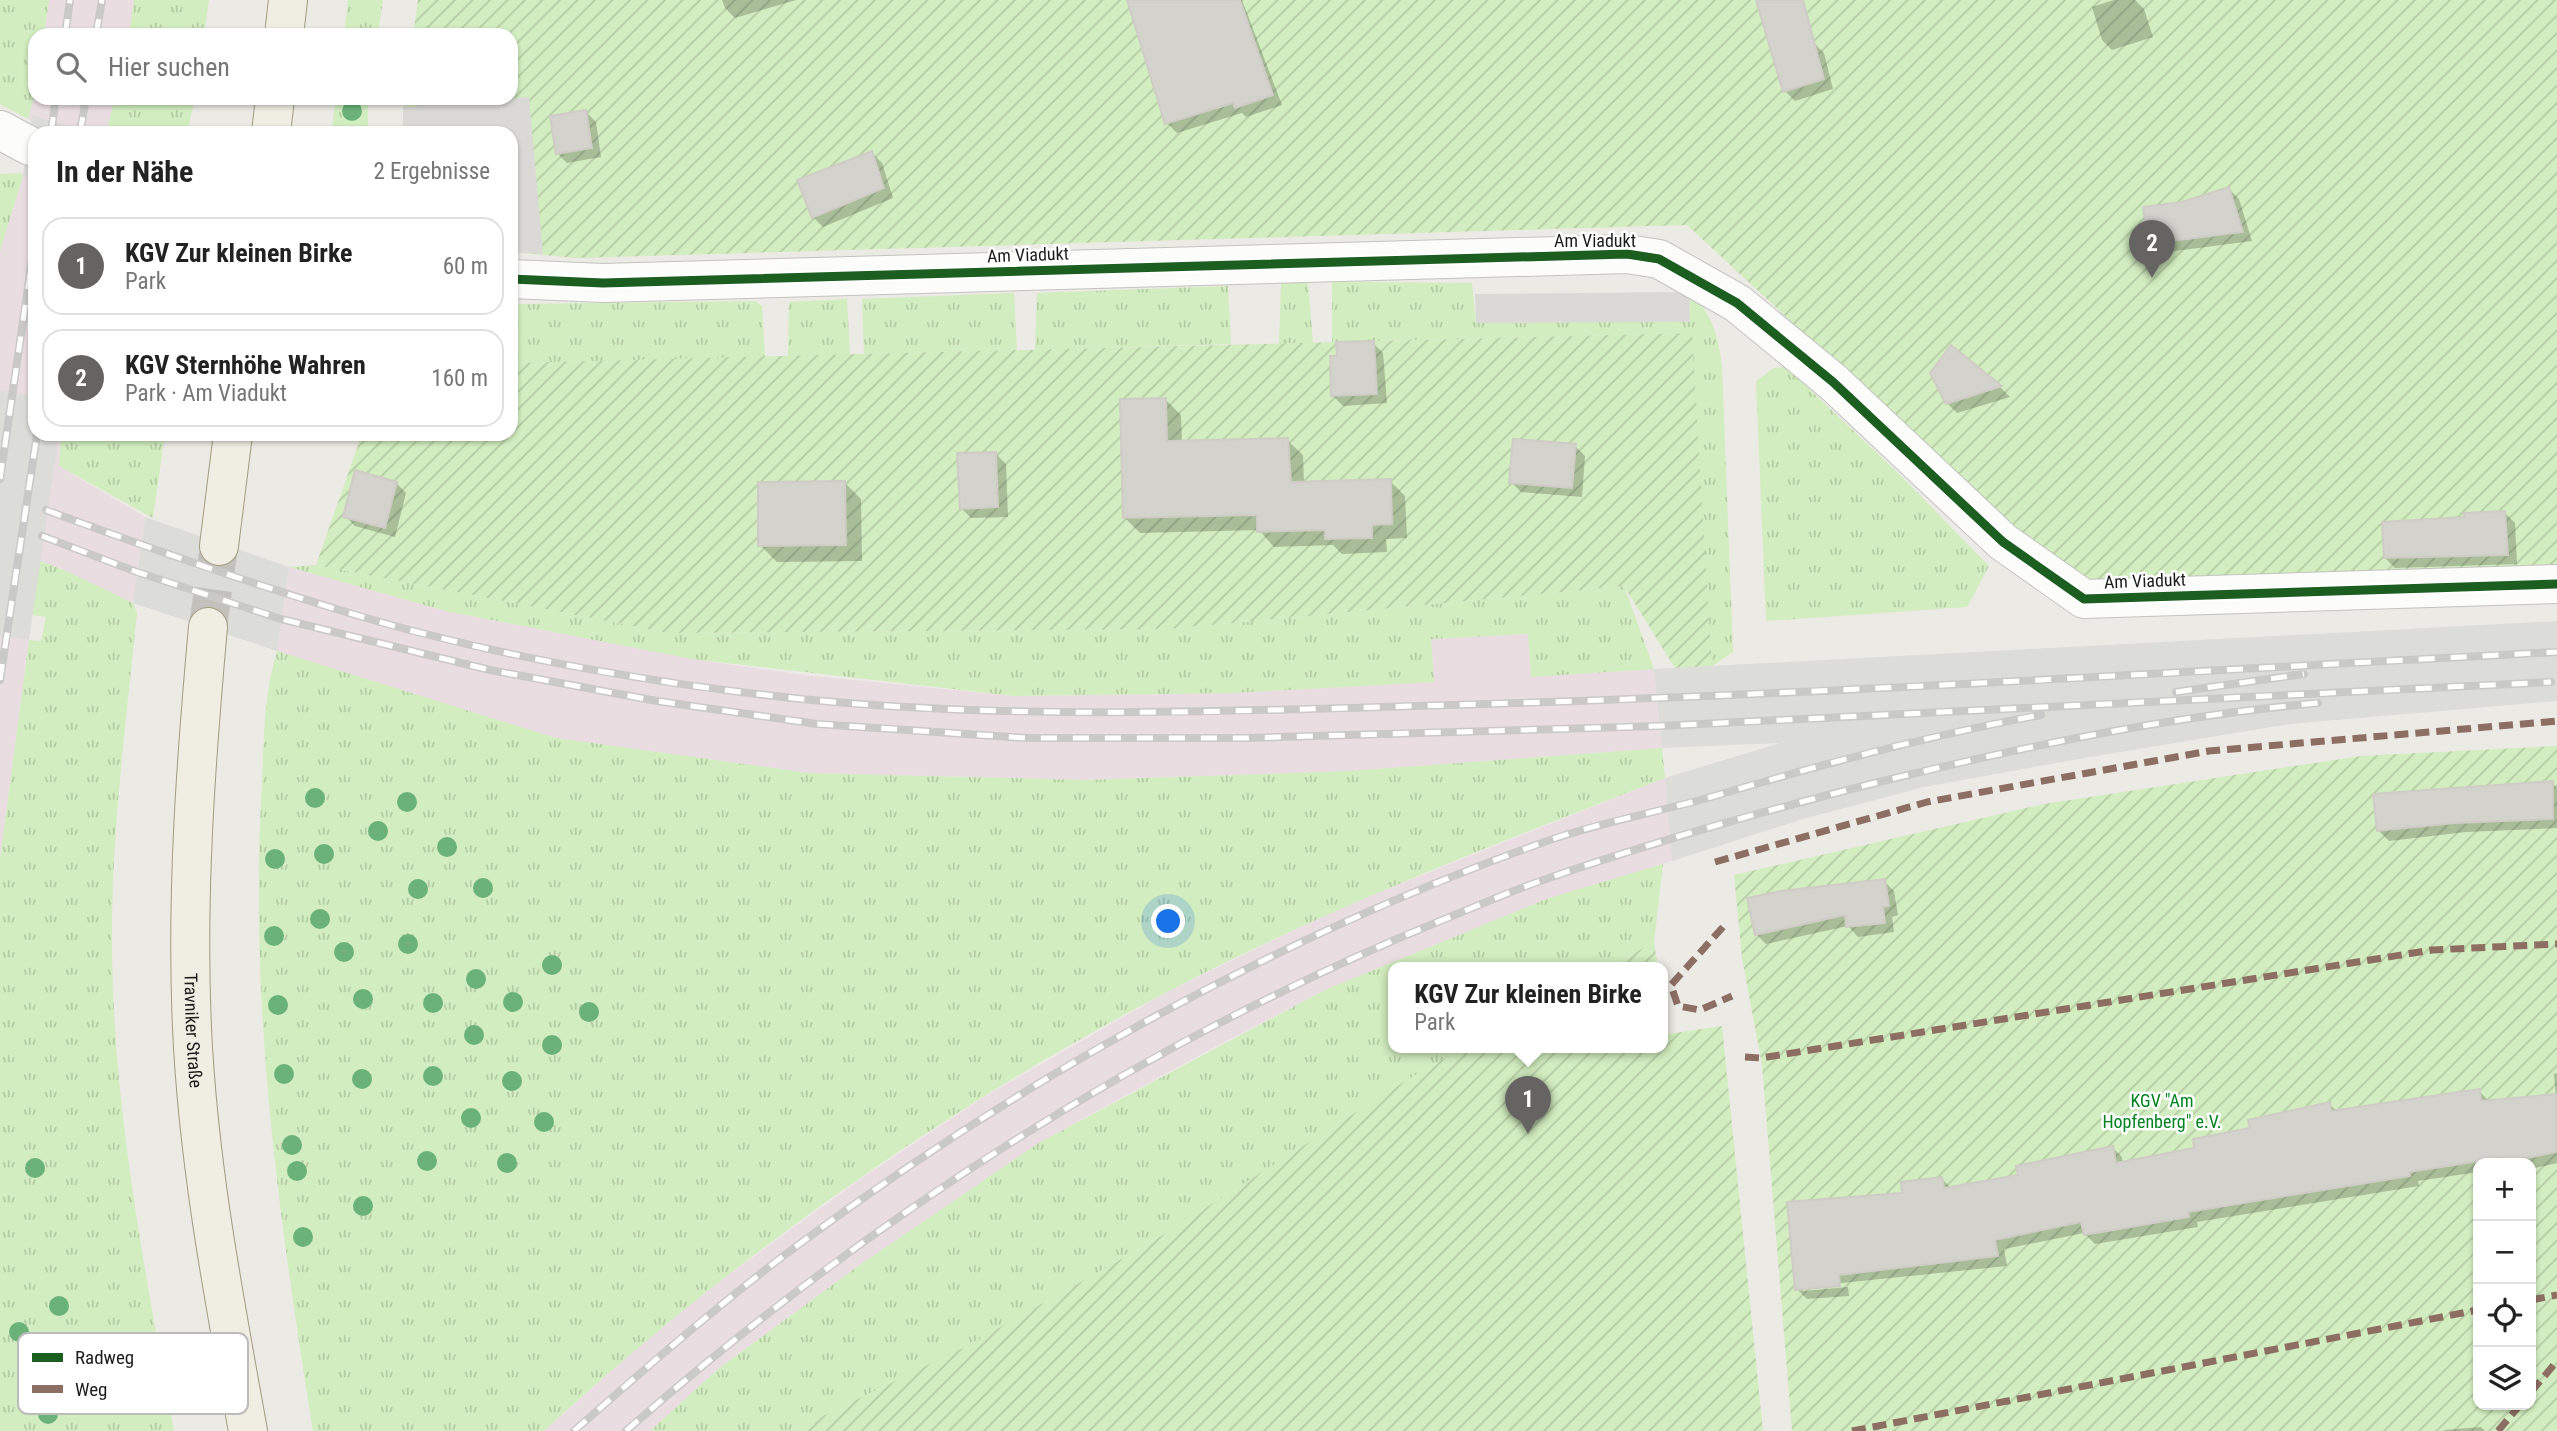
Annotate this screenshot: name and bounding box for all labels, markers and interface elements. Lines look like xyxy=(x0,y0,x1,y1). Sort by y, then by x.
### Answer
search box xyxy=(28,28,518,105)
icon: search xyxy=(52,48,90,86)
text: Hier suchen xyxy=(108,52,230,82)
text: In der Nähe xyxy=(56,154,193,189)
text: 2 Ergebnisse xyxy=(373,158,490,185)
pin: 2 xyxy=(2129,220,2175,278)
street label: Am Viadukt xyxy=(1554,230,1636,251)
text: KGV Zur kleinen Birke xyxy=(125,238,353,268)
street label: Am Viadukt xyxy=(987,243,1069,266)
text: 1 xyxy=(75,253,87,280)
text: 60 m xyxy=(443,253,488,280)
text: Park xyxy=(125,268,166,295)
text: KGV Sternhöhe Wahren xyxy=(125,350,366,380)
text: 2 xyxy=(75,365,87,392)
text: 160 m xyxy=(431,365,488,392)
text: Park · Am Viadukt xyxy=(125,380,287,407)
street label: Am Viadukt xyxy=(2104,569,2186,592)
your location xyxy=(1151,904,1185,938)
popup xyxy=(1388,962,1668,1053)
street label: Travniker Straße xyxy=(180,973,207,1089)
text: KGV Zur kleinen Birke xyxy=(1414,979,1642,1009)
text: Park xyxy=(1414,1009,1455,1036)
pin: 1 xyxy=(1505,1076,1551,1134)
park label: KGV "Am Hopfenberg" e.V. xyxy=(2102,1090,2222,1132)
map controls xyxy=(2473,1158,2536,1410)
button: + xyxy=(2473,1158,2536,1221)
button: − xyxy=(2473,1221,2536,1284)
button: locate xyxy=(2473,1284,2536,1347)
legend xyxy=(18,1333,248,1414)
text: Radweg xyxy=(75,1346,134,1369)
button: layers xyxy=(2473,1347,2536,1410)
text: Weg xyxy=(75,1378,107,1401)

